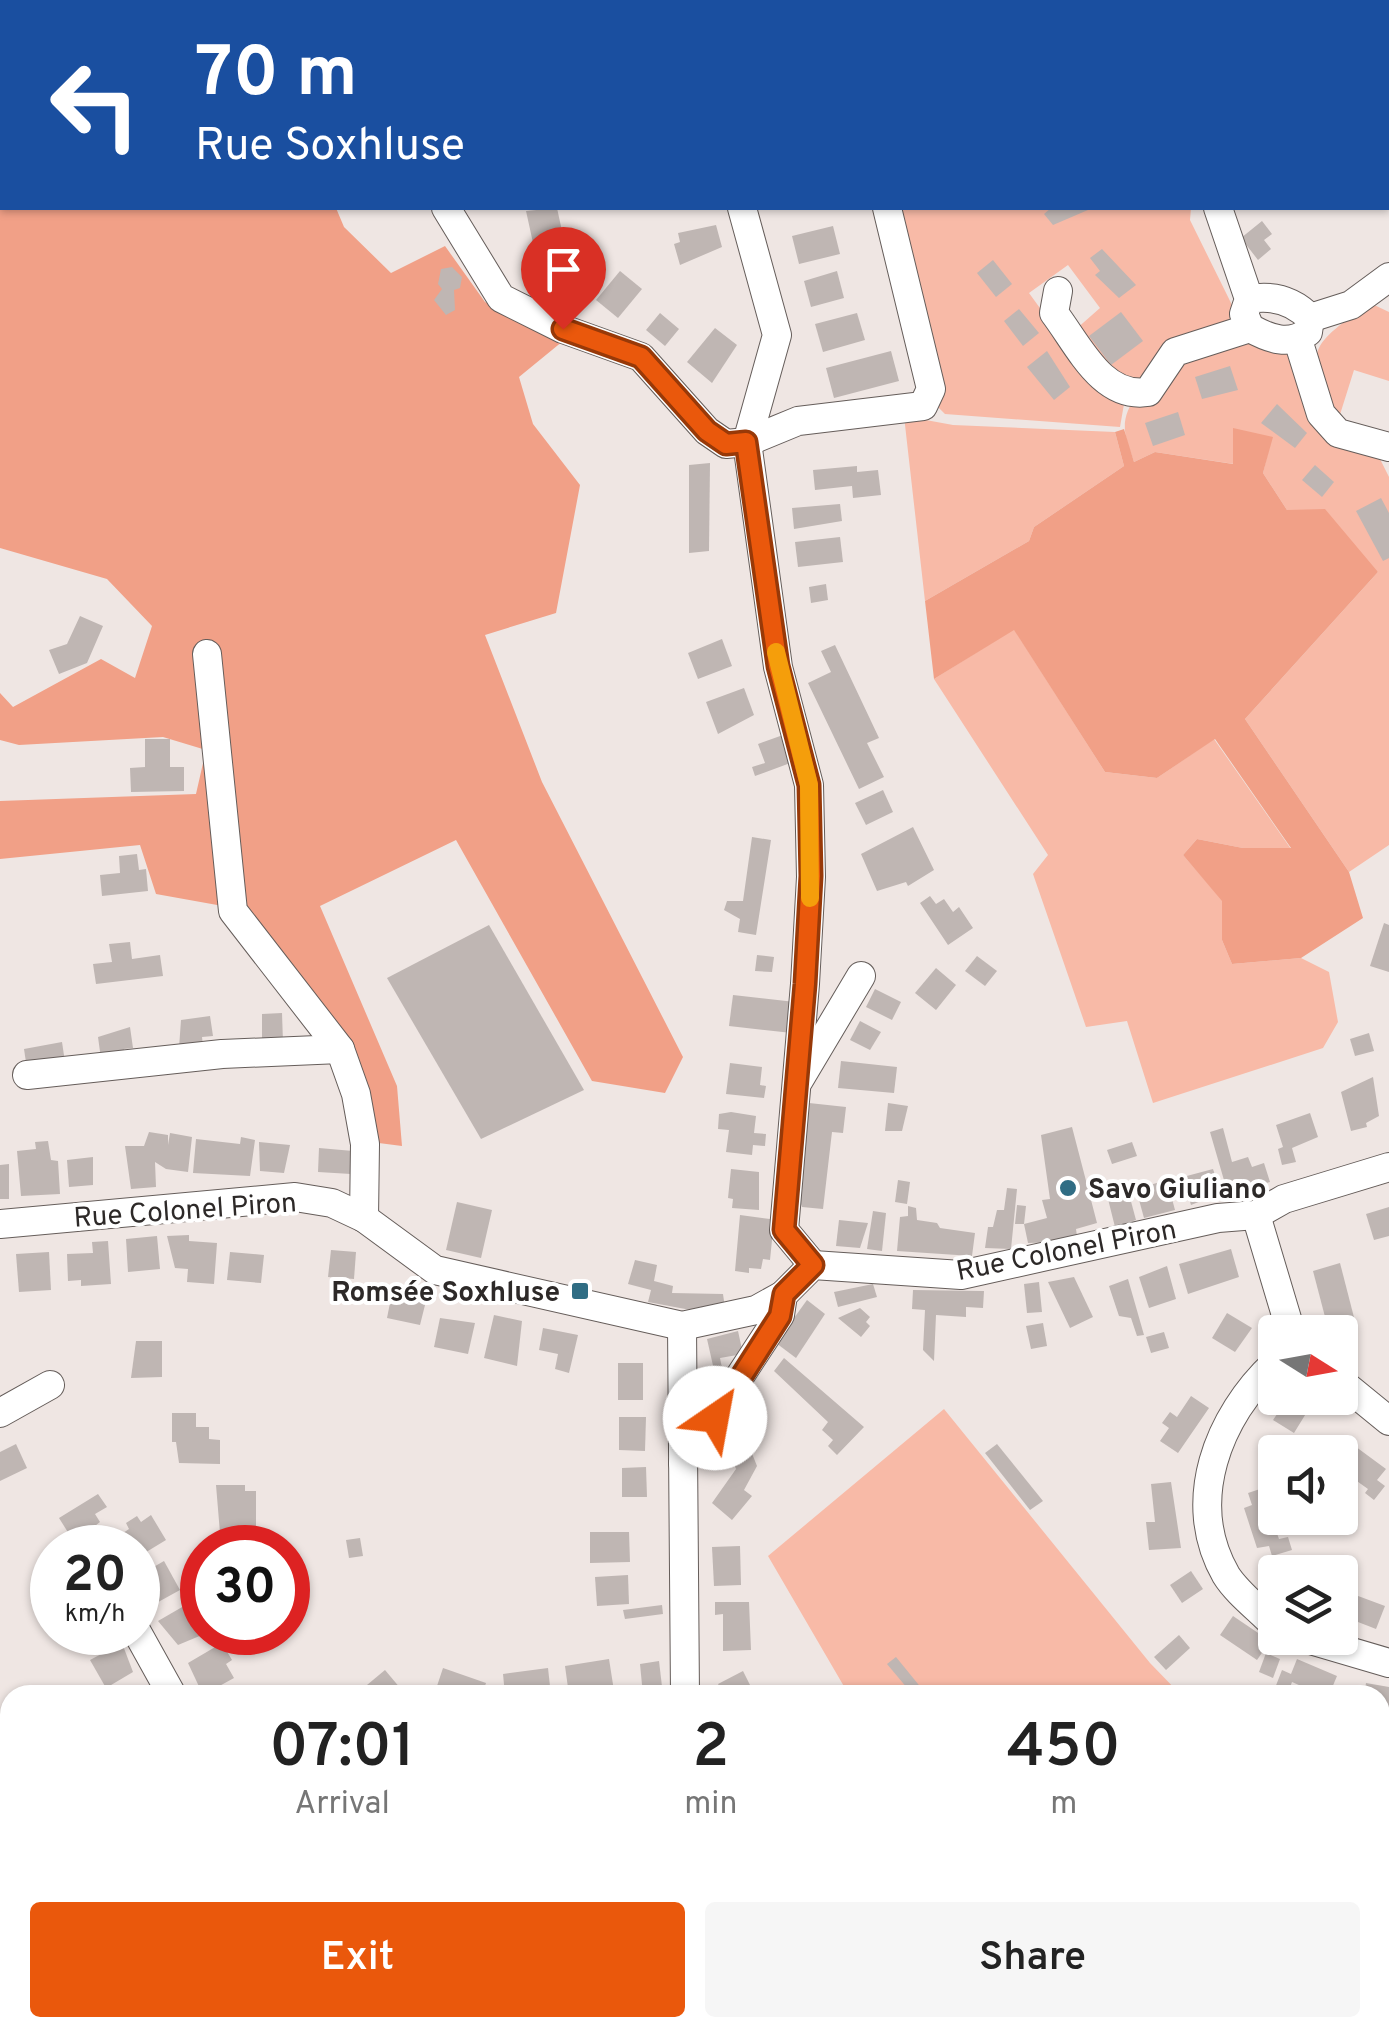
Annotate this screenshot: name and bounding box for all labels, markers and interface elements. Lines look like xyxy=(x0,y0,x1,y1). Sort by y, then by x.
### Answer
text: 70 m xyxy=(195,32,358,121)
icon: left xyxy=(30,40,160,170)
text: Rue Soxhluse xyxy=(195,119,465,176)
pin xyxy=(521,227,606,330)
icon: arrive xyxy=(536,242,591,297)
place label: Savo Giuliano xyxy=(1088,1173,1267,1209)
marker: Savo Giuliano xyxy=(1057,1177,1079,1199)
street label: Rue Colonel Piron xyxy=(72,1186,298,1238)
street label: Rue Colonel Piron xyxy=(953,1213,1180,1291)
place label: Romsée Soxhluse xyxy=(331,1276,560,1312)
marker: Romsée Soxhluse xyxy=(569,1280,591,1302)
north arrow xyxy=(1258,1315,1358,1415)
map controls xyxy=(1258,1315,1358,1655)
position arrow xyxy=(663,1366,767,1470)
button: sound xyxy=(1258,1435,1358,1535)
speed limit sign: 30 xyxy=(180,1525,310,1655)
text: 20 xyxy=(63,1546,127,1609)
button: layers xyxy=(1258,1555,1358,1655)
text: km/h xyxy=(65,1599,125,1631)
text: 07:01 xyxy=(269,1712,415,1788)
text: 2 xyxy=(693,1712,729,1788)
text: 450 xyxy=(1007,1712,1121,1788)
text: Arrival xyxy=(294,1785,390,1825)
text: min xyxy=(684,1785,738,1825)
text: m xyxy=(1050,1785,1077,1825)
button: Exit xyxy=(30,1902,685,2017)
button: Share xyxy=(705,1902,1360,2017)

